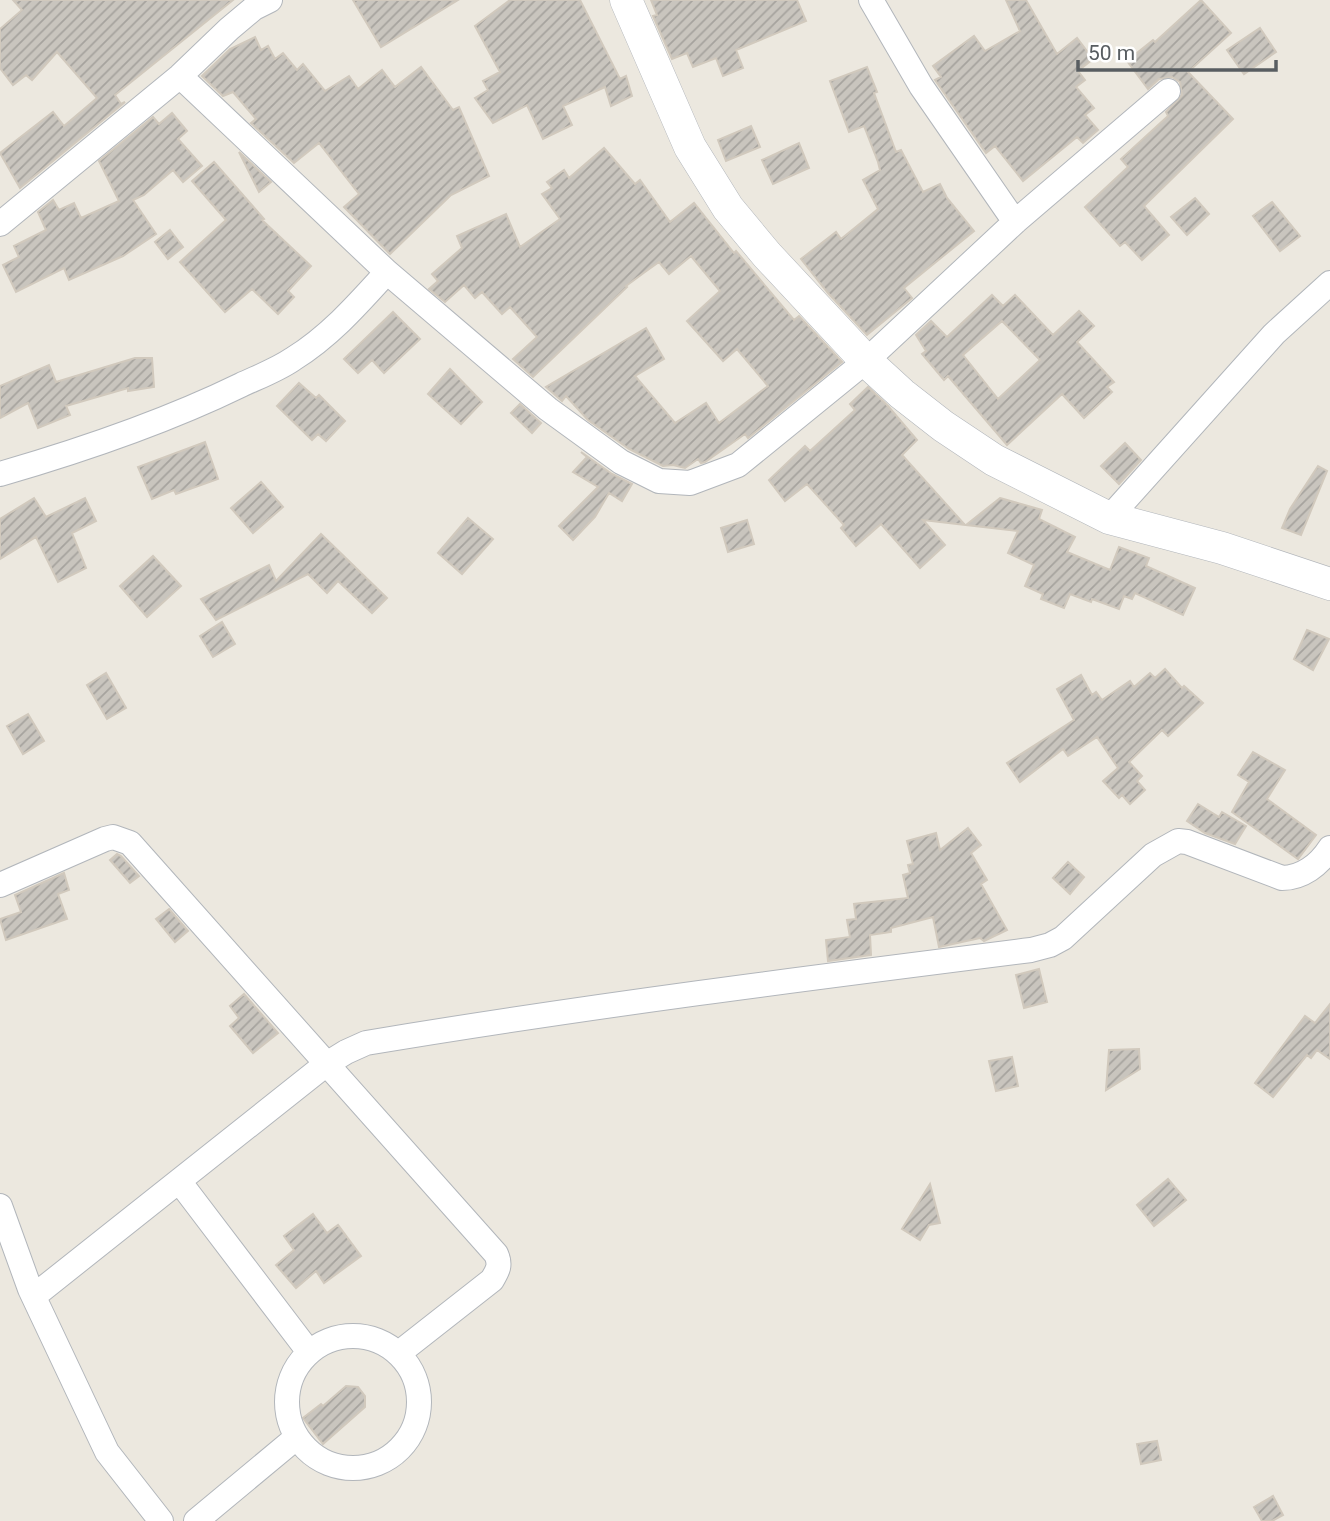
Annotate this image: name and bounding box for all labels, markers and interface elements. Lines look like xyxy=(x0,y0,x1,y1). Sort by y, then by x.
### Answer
scale bar xyxy=(1078,28,1276,72)
text: 50 m xyxy=(1088,41,1135,65)

